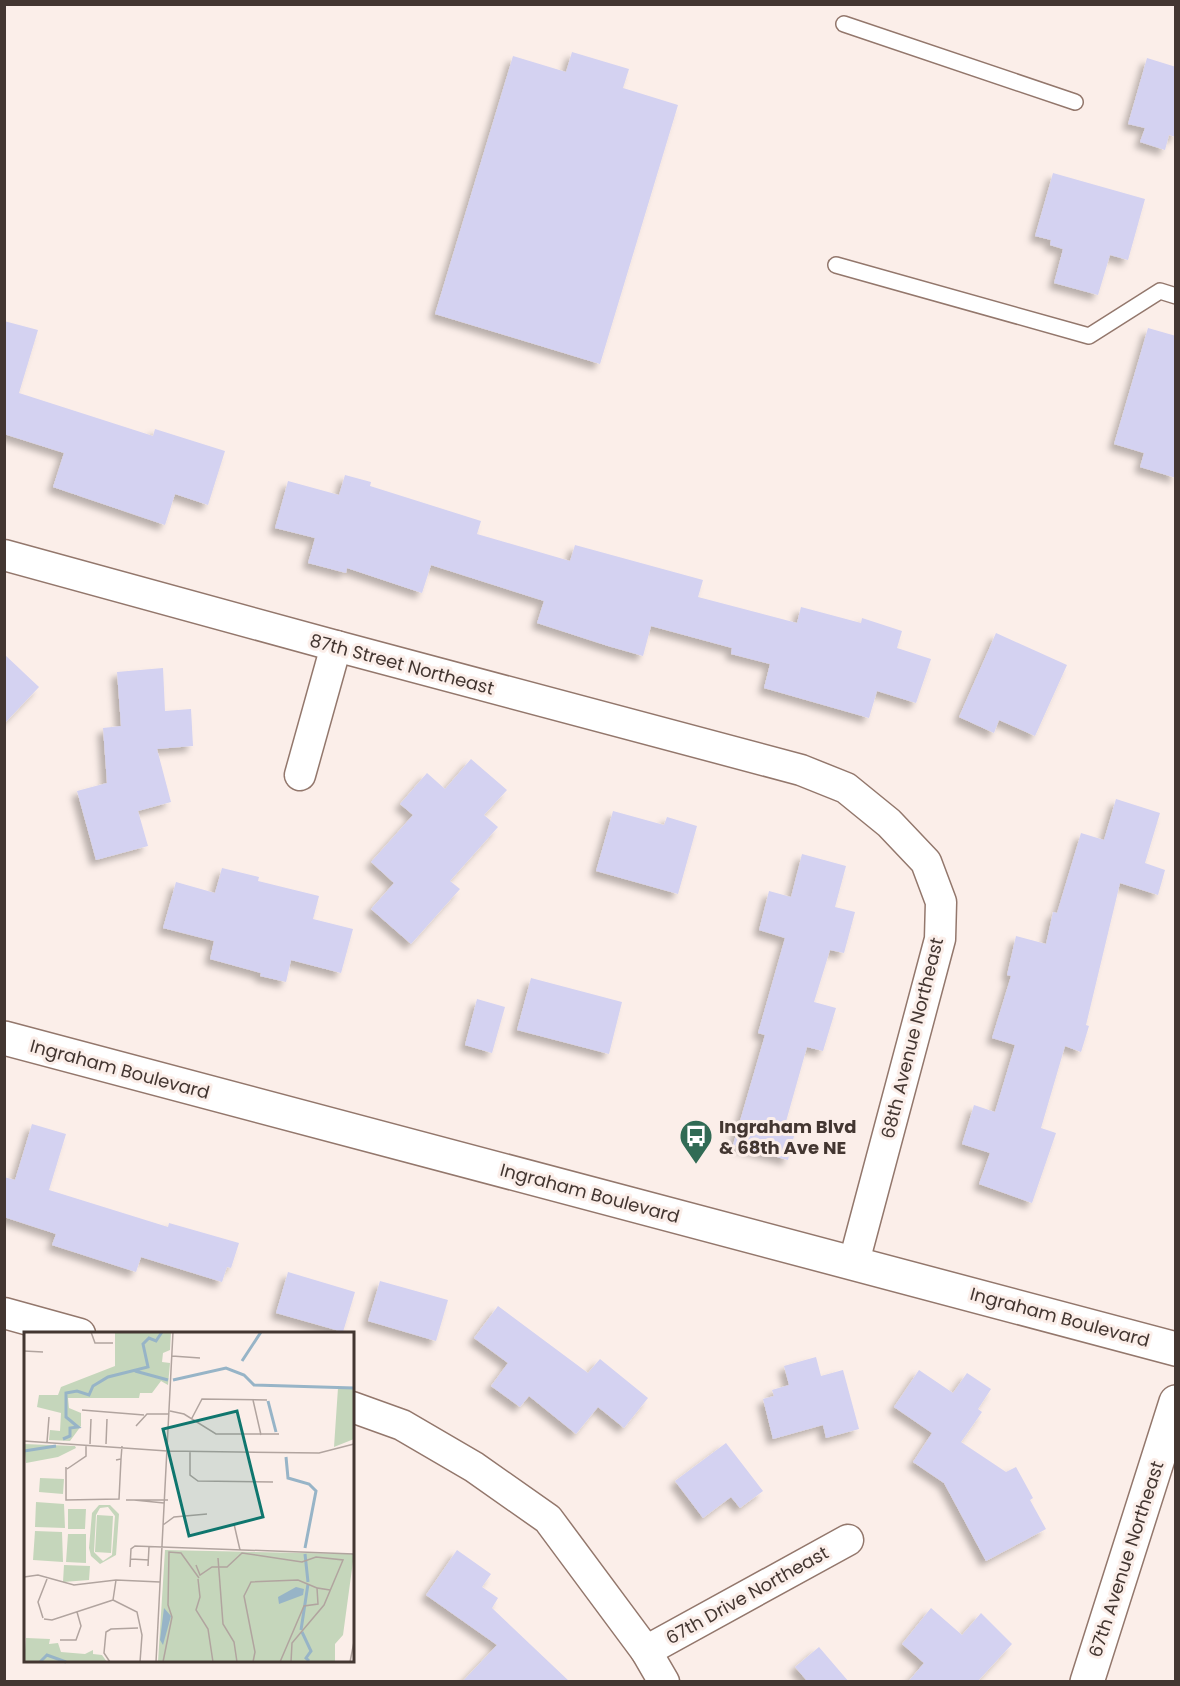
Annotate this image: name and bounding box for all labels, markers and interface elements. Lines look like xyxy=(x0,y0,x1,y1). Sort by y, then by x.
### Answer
street label: 87th Street Northeast xyxy=(307,627,497,701)
street label: 68th Avenue Northeast xyxy=(875,935,949,1141)
street label: Ingraham Boulevard xyxy=(27,1033,213,1105)
place label: Ingraham Blvd & 68th Ave NE xyxy=(719,1114,856,1160)
bus stop icon: Ingraham Blvd & 68th Ave NE xyxy=(678,1118,714,1165)
street label: Ingraham Boulevard xyxy=(497,1157,683,1229)
street label: Ingraham Boulevard xyxy=(967,1281,1153,1353)
inset map xyxy=(24,1332,354,1662)
street label: 67th Avenue Northeast xyxy=(1082,1458,1170,1660)
street label: 67th Drive Northeast xyxy=(661,1540,833,1650)

